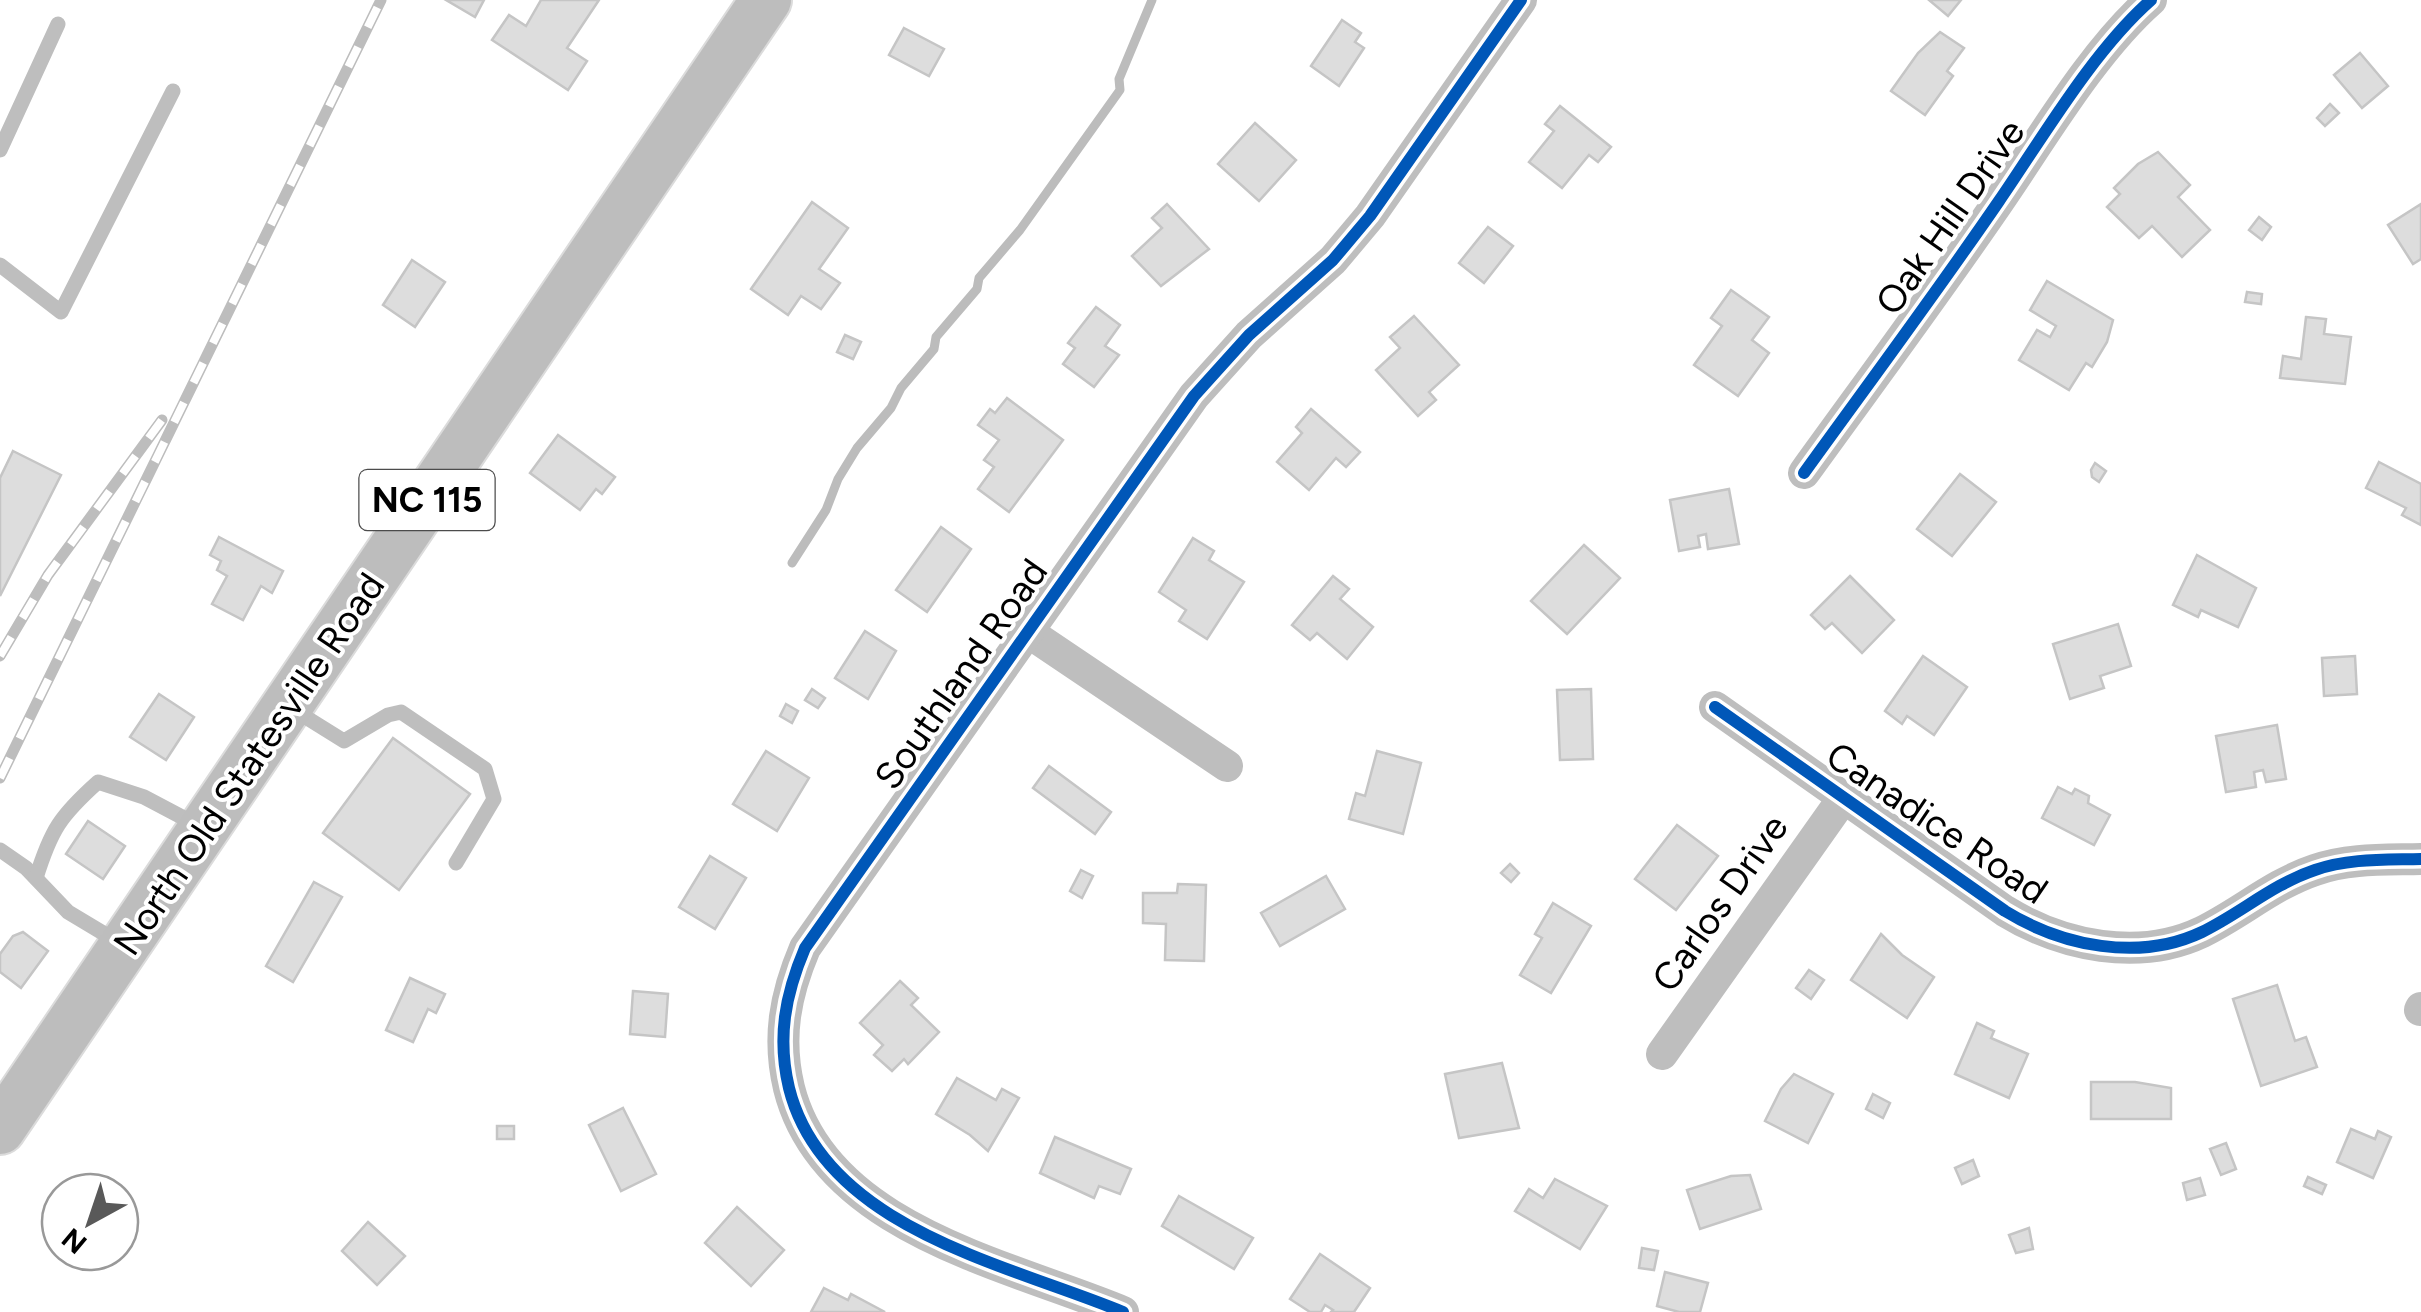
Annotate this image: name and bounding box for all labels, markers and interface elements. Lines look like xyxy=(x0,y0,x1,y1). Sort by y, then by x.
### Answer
street label: Oak Hill Drive xyxy=(1866,110,2034,324)
road number: NC 115 xyxy=(360,470,494,530)
street label: Southland Road xyxy=(865,550,1057,798)
street label: North Old Statesville Road xyxy=(104,564,394,964)
street label: Canadice Road xyxy=(1818,732,2056,914)
street label: Carlos Drive xyxy=(1642,806,1798,1000)
north arrow xyxy=(40,1172,140,1272)
text: N xyxy=(55,1221,93,1261)

